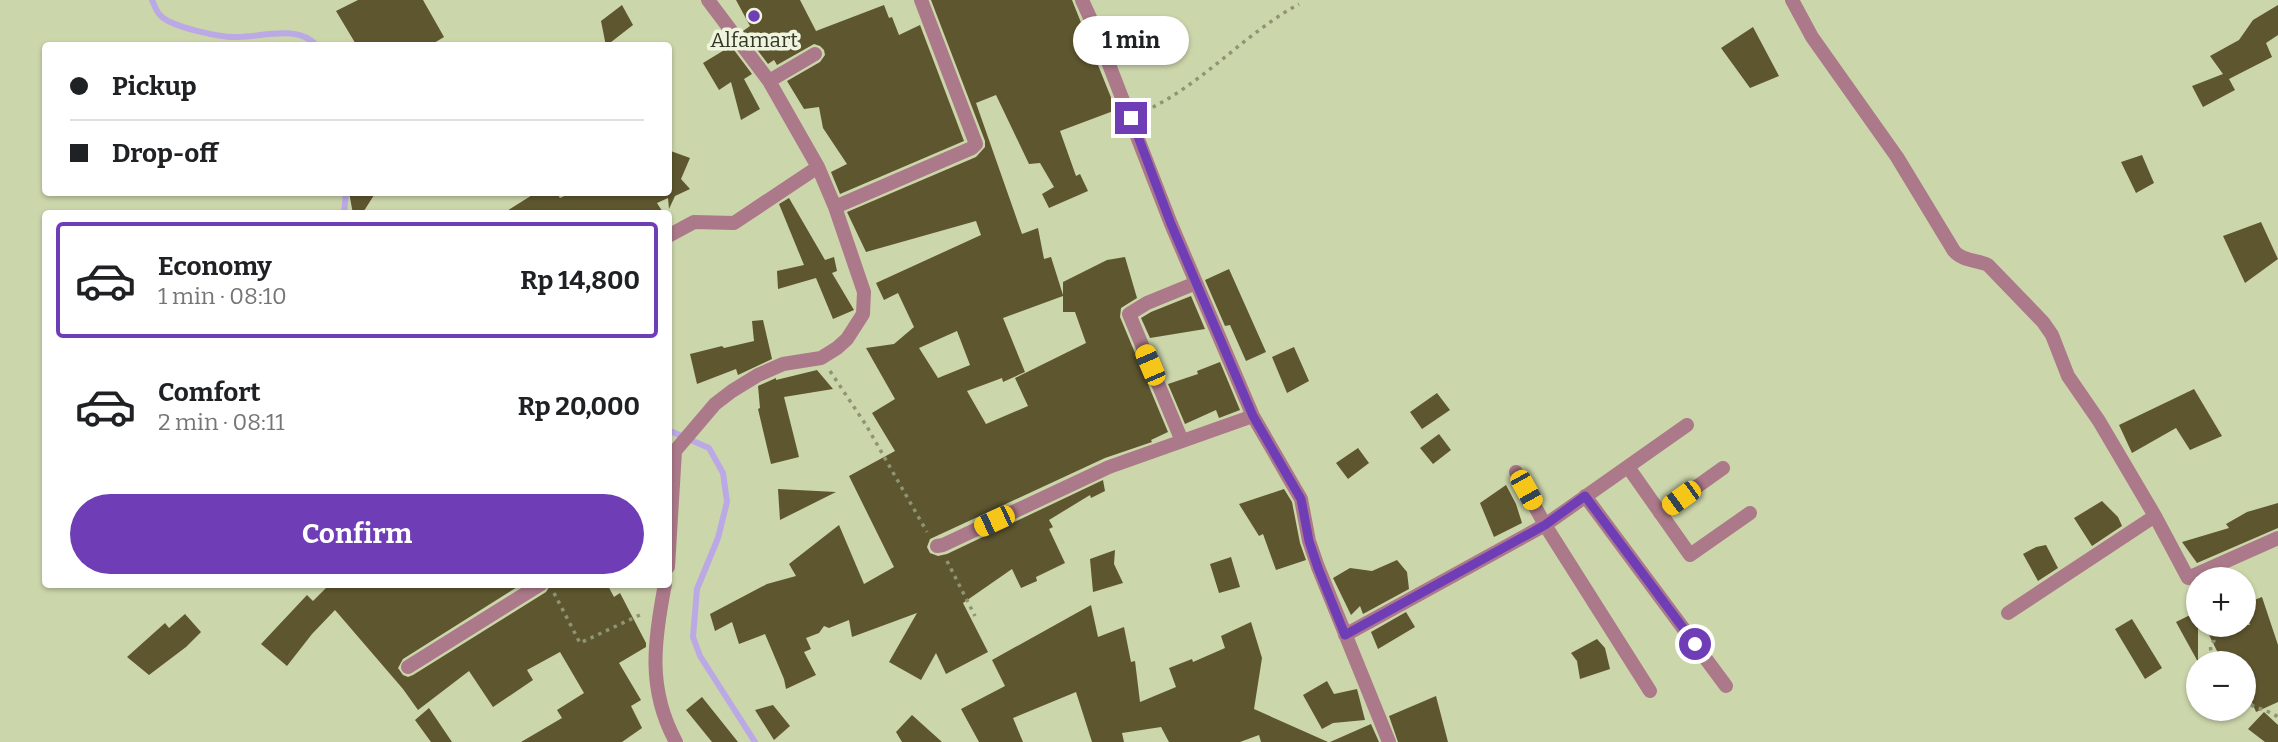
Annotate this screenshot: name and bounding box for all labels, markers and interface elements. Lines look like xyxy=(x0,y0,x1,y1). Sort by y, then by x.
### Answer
marker: Alfamart xyxy=(746,8,762,24)
callout: 1 min xyxy=(1073,17,1189,66)
text: 1 min xyxy=(1102,26,1160,54)
place label: Alfamart xyxy=(710,27,798,53)
text: Pickup xyxy=(112,71,197,102)
route end xyxy=(1115,102,1147,134)
text: Drop-off xyxy=(112,138,218,169)
icon: car xyxy=(74,249,137,312)
text: Economy xyxy=(158,251,272,282)
text: Rp 14,800 xyxy=(520,265,640,296)
text: 1 min · 08:10 xyxy=(158,282,287,310)
car xyxy=(1133,342,1168,388)
icon: car xyxy=(74,375,137,438)
text: Comfort xyxy=(158,377,261,408)
text: Rp 20,000 xyxy=(518,391,640,422)
text: 2 min · 08:11 xyxy=(158,408,285,436)
car xyxy=(1507,467,1546,513)
car xyxy=(1658,477,1705,519)
button: Confirm xyxy=(70,494,644,574)
car xyxy=(971,503,1018,539)
map controls xyxy=(2186,567,2256,721)
button: + xyxy=(2186,567,2256,637)
route start xyxy=(1679,628,1711,660)
button: − xyxy=(2186,651,2256,721)

